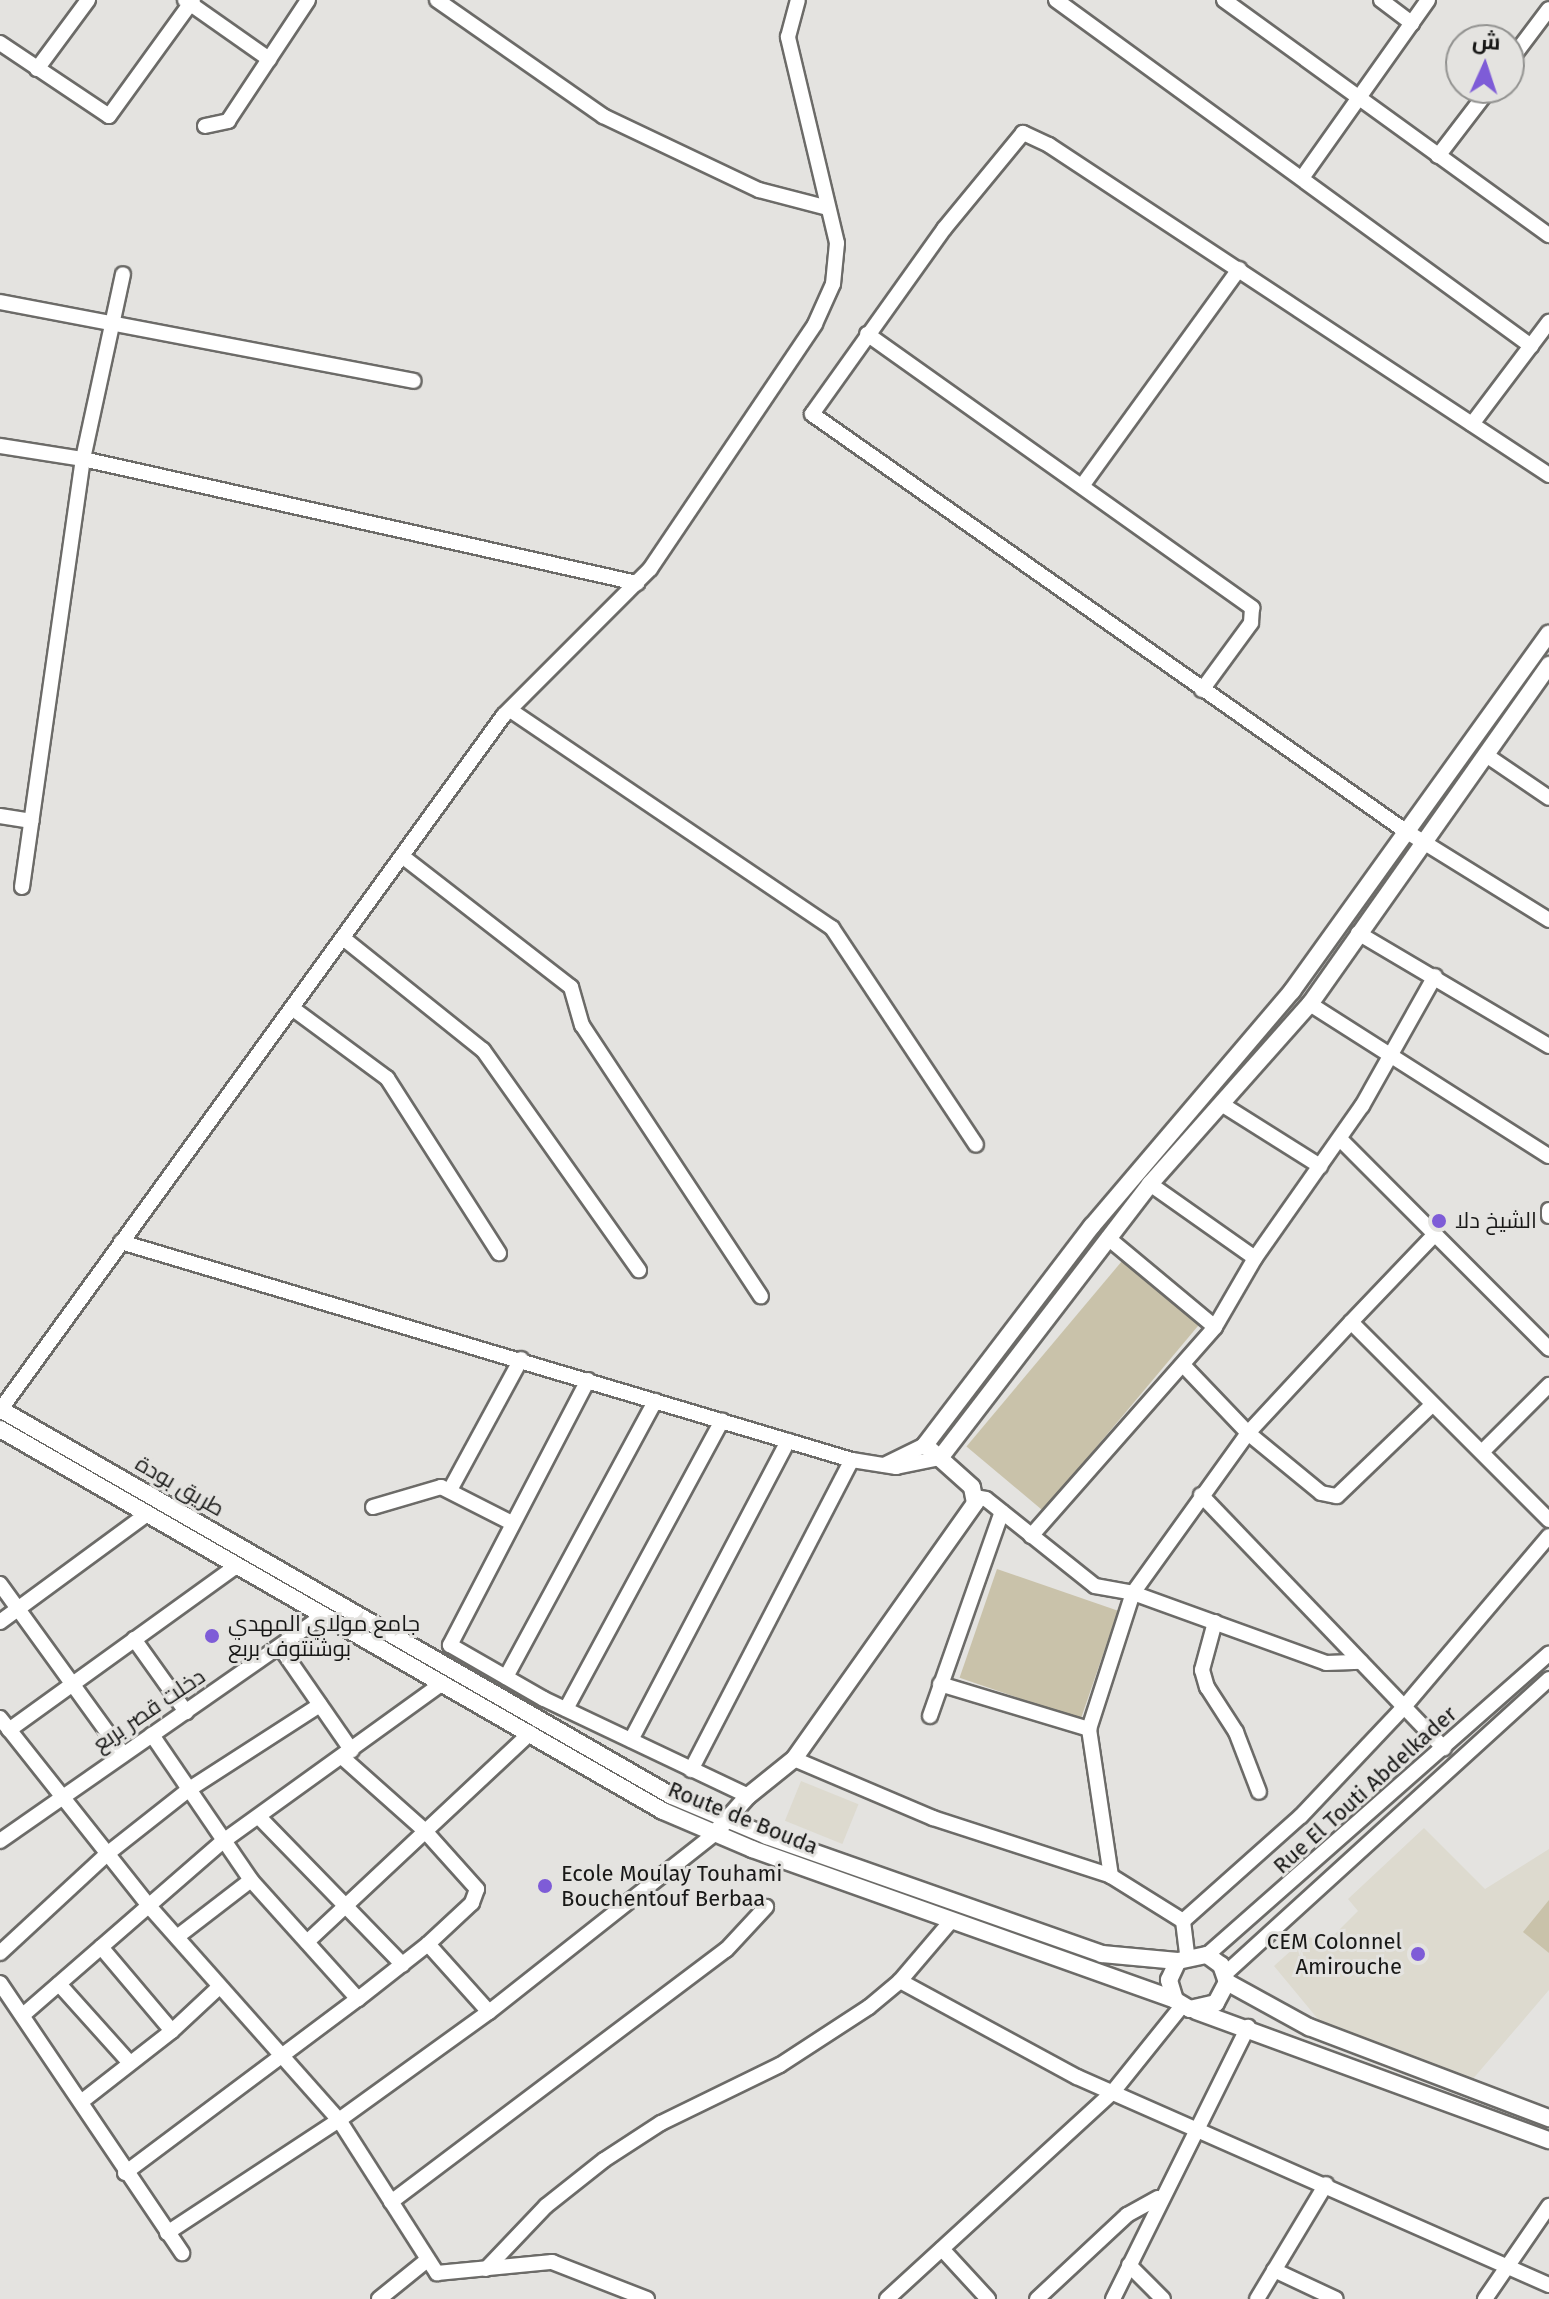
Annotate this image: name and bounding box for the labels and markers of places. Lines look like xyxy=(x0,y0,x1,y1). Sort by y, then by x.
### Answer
place label: الشيخ دلا xyxy=(1455,1208,1537,1234)
marker: الشيخ دلا xyxy=(1430,1212,1448,1230)
place label: جامع مولاي المهدي بوشنتوف بربع xyxy=(228,1610,420,1662)
marker: جامع مولاي المهدي بوشنتوف بربع xyxy=(203,1627,221,1645)
place label: Ecole Moulay Touhami Bouchentouf Berbaa xyxy=(561,1860,783,1912)
marker: Ecole Moulay Touhami Bouchentouf Berbaa xyxy=(536,1877,554,1895)
place label: CEM Colonnel Amirouche xyxy=(1267,1928,1402,1980)
marker: CEM Colonnel Amirouche xyxy=(1409,1945,1427,1963)

